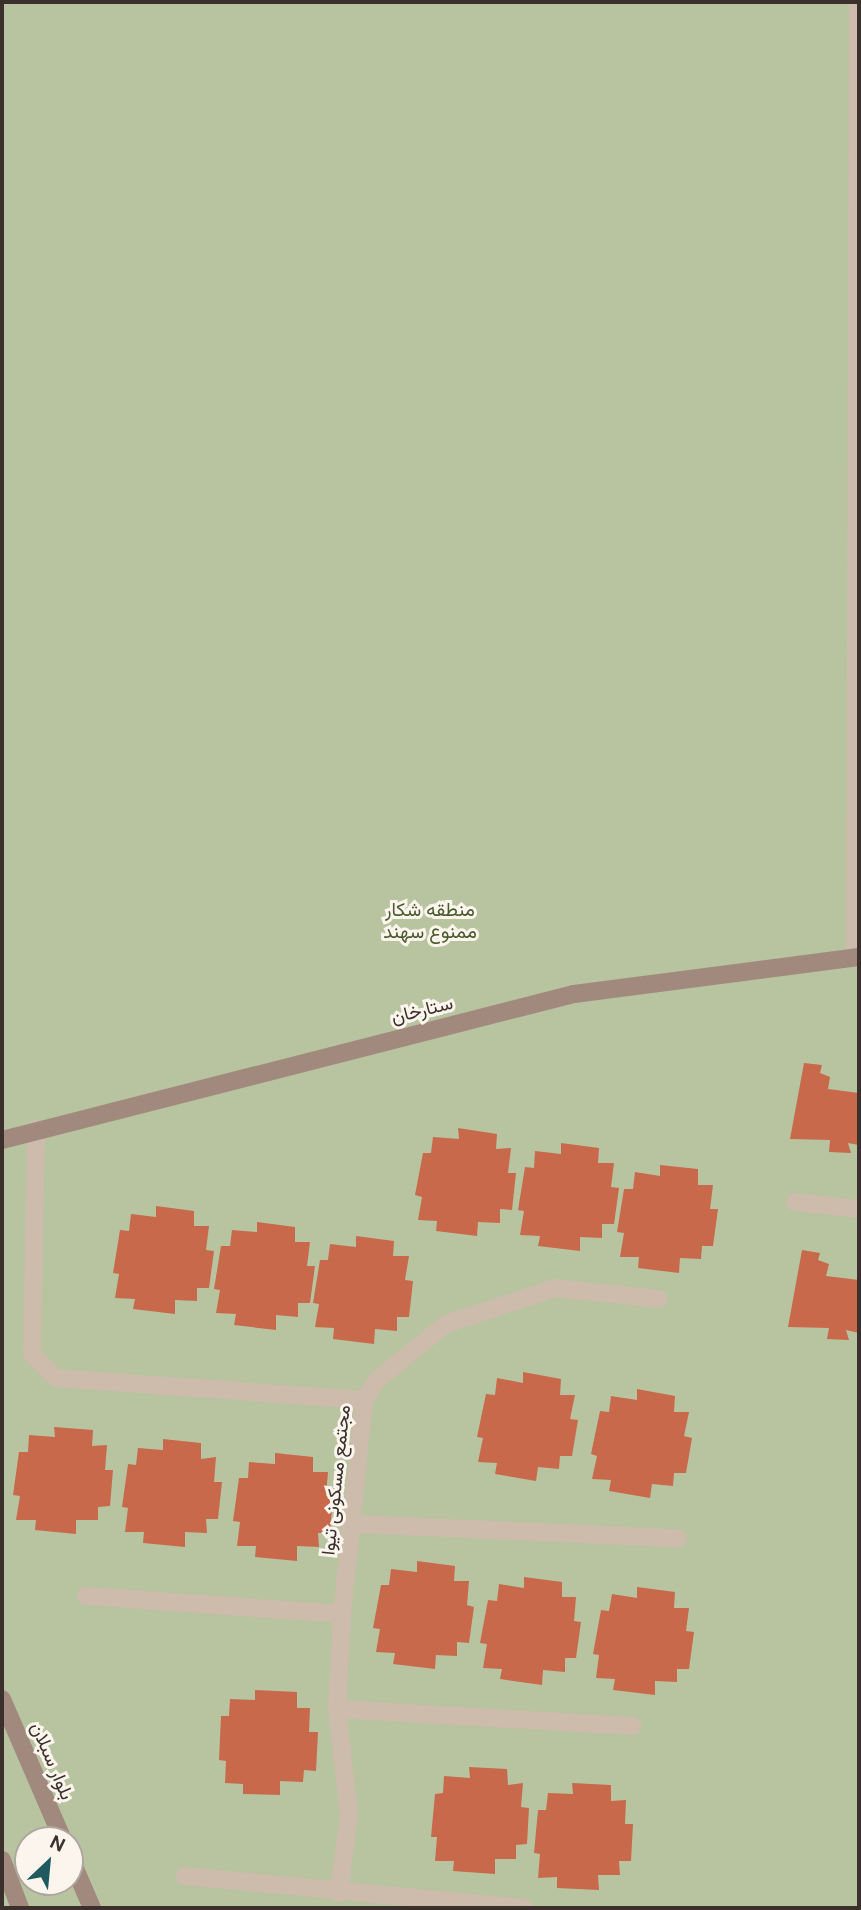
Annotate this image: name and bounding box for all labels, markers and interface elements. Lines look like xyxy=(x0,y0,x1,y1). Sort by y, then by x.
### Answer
park label: منطقه شکار ممنوع سهند xyxy=(383,899,477,943)
street label: ستارخان xyxy=(389,991,455,1029)
street label: مجتمع مسکونی تیوا xyxy=(317,1404,355,1556)
street label: بلوار سبلان xyxy=(25,1719,79,1803)
north arrow xyxy=(14,1826,84,1896)
text: N xyxy=(46,1829,69,1858)

